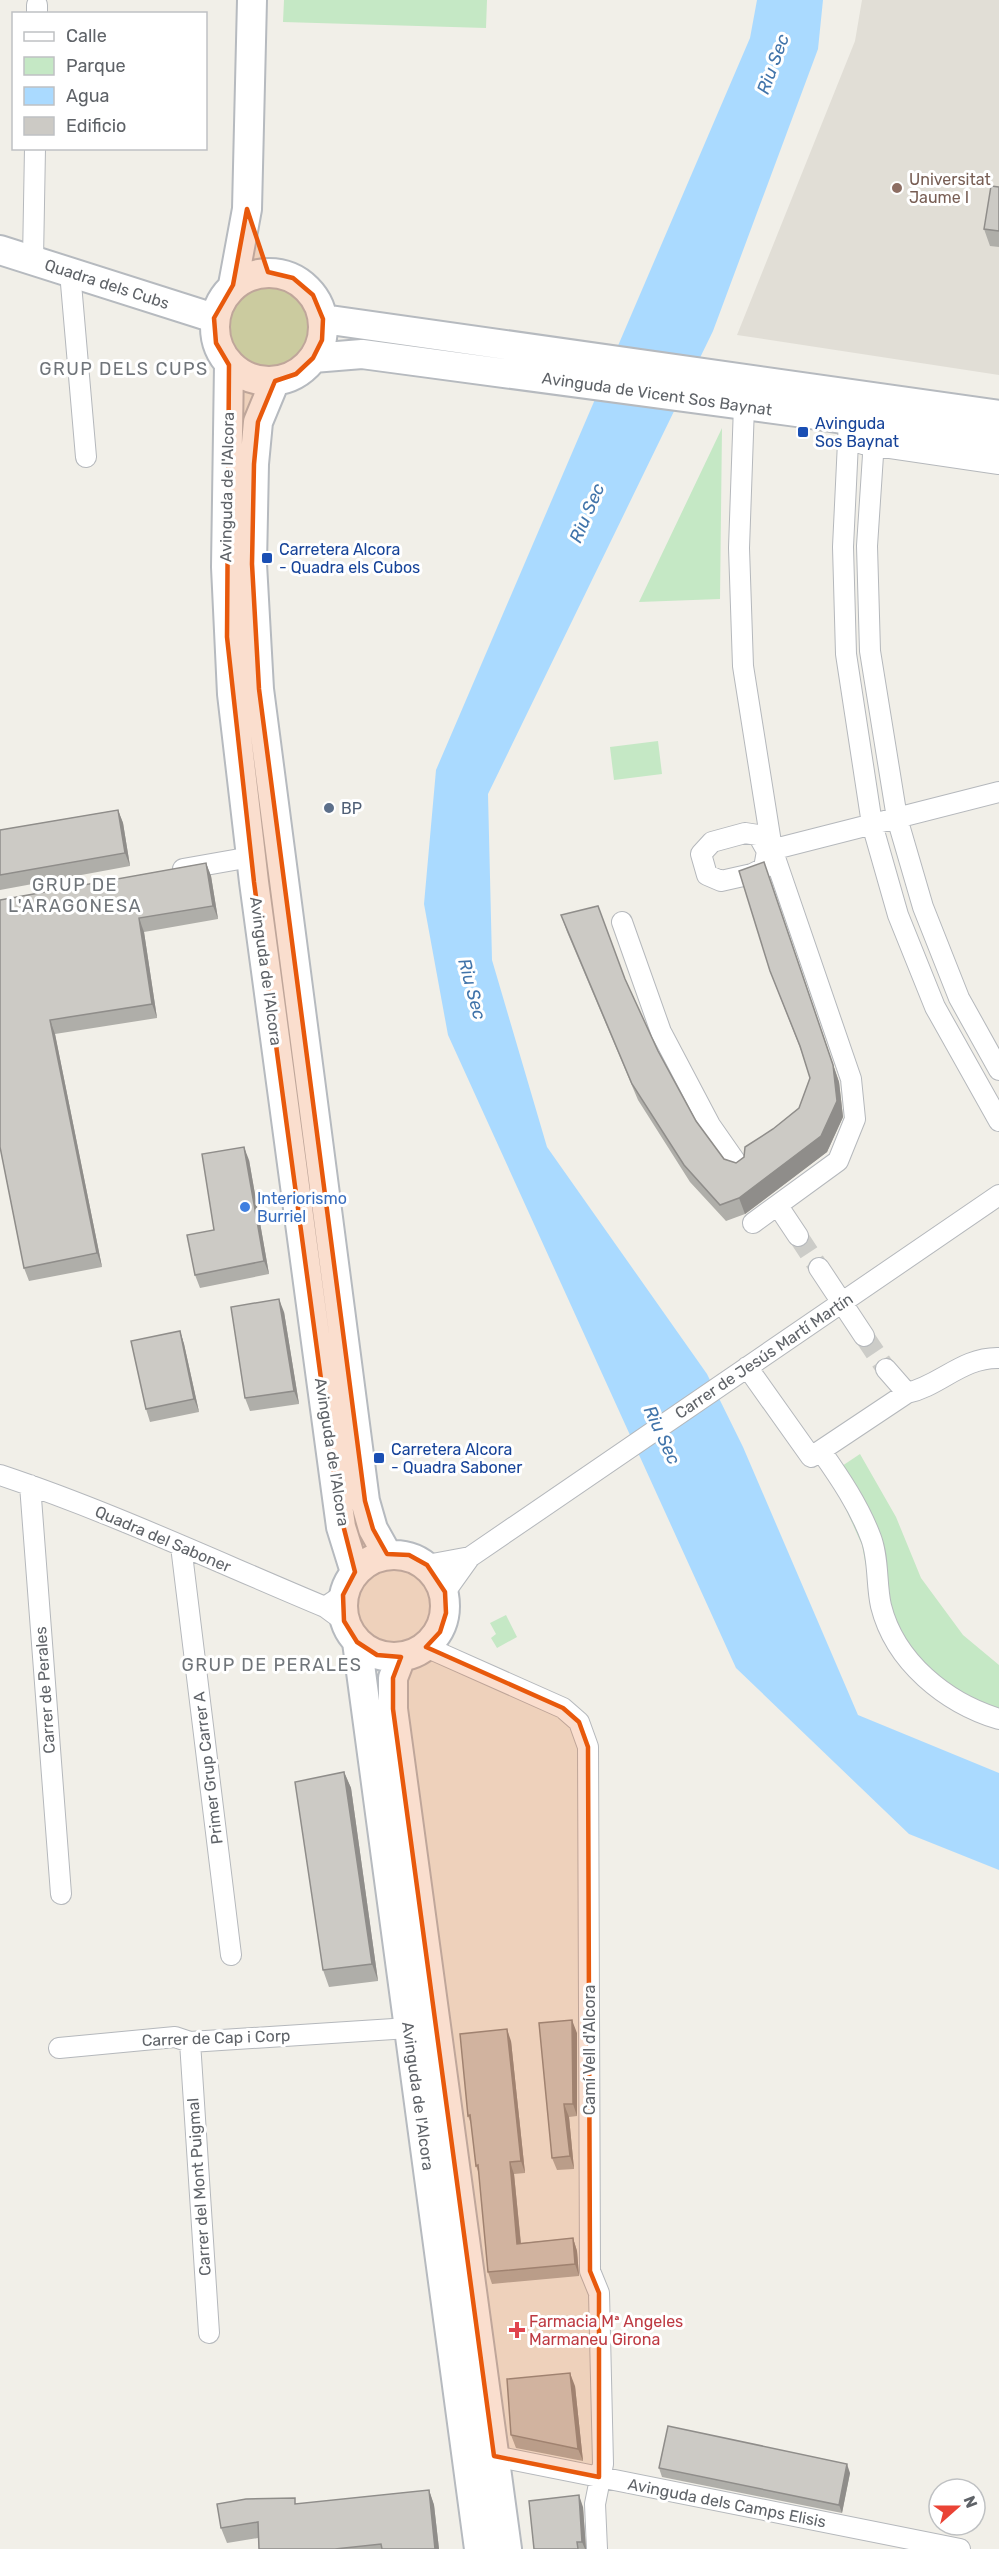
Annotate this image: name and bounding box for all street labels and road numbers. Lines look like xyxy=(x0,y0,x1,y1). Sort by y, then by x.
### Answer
street label: Quadra dels Cubs xyxy=(42,255,172,313)
street label: Avinguda de Vicent Sos Baynat xyxy=(541,368,773,420)
street label: Avinguda de l'Alcora xyxy=(216,412,238,562)
street label: Avinguda de l'Alcora xyxy=(246,895,286,1047)
street label: Carrer de Jesús Martí Martín xyxy=(671,1289,857,1423)
street label: Avinguda de l'Alcora xyxy=(311,1376,353,1528)
street label: Quadra del Saboner xyxy=(92,1502,234,1576)
street label: Carrer de Perales xyxy=(31,1626,59,1754)
street label: Primer Grup Carrer A xyxy=(189,1690,227,1845)
street label: Camí Vell d'Alcora xyxy=(580,1985,599,2115)
street label: Avinguda de l'Alcora xyxy=(398,2020,438,2172)
street label: Carrer de Cap i Corp xyxy=(141,2026,291,2050)
street label: Carrer del Mont Puigmal xyxy=(183,2097,215,2277)
street label: Avinguda dels Camps Elisis xyxy=(626,2474,828,2532)

